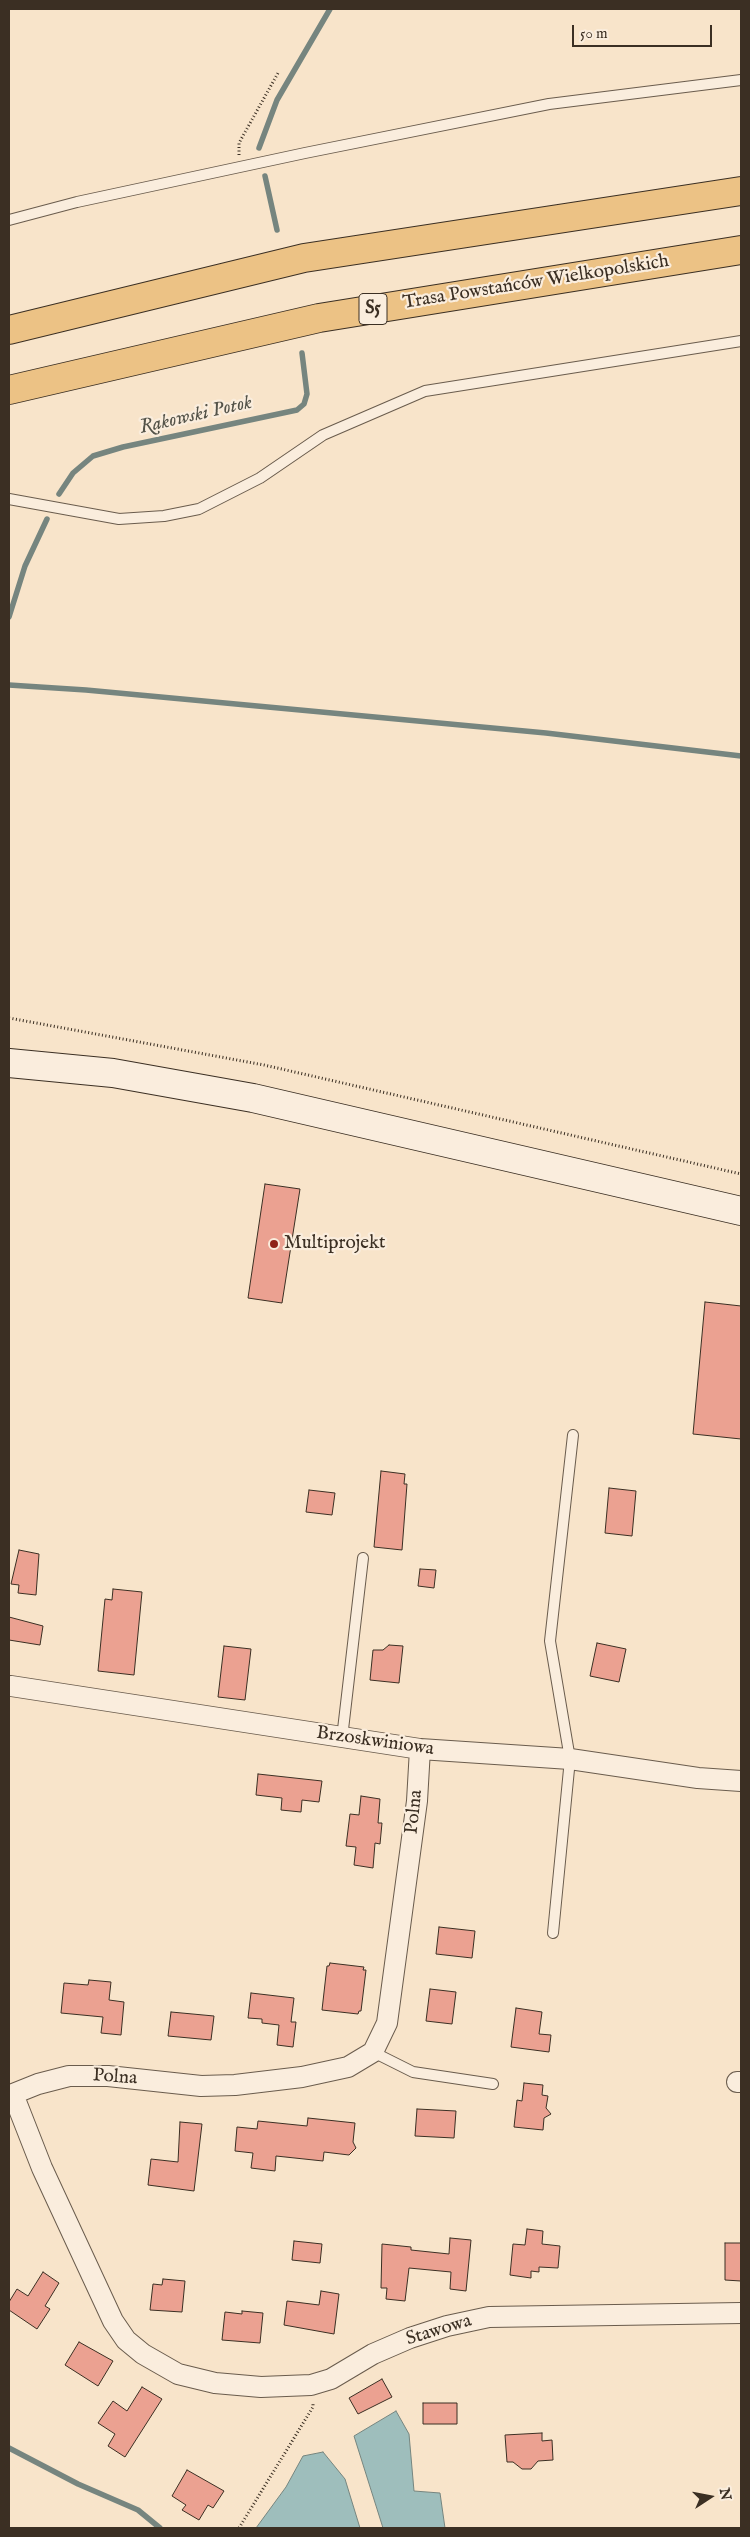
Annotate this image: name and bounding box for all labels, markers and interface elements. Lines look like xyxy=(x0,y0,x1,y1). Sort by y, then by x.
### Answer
scale bar xyxy=(575,15,715,47)
text: 50 m xyxy=(580,24,608,43)
street label: Trasa Powstańców Wielkopolskich xyxy=(401,251,671,315)
road number: S5 xyxy=(359,294,387,324)
water label: Rakowski Potok xyxy=(137,391,255,441)
place label: Multiprojekt xyxy=(284,1233,386,1255)
marker: Multiprojekt xyxy=(268,1238,280,1250)
street label: Brzoskwiniowa xyxy=(315,1722,435,1762)
street label: Polna xyxy=(401,1789,429,1835)
street label: Polna xyxy=(92,2065,138,2091)
street label: Stawowa xyxy=(403,2310,475,2352)
north arrow xyxy=(685,2472,735,2522)
text: N xyxy=(715,2486,735,2502)

